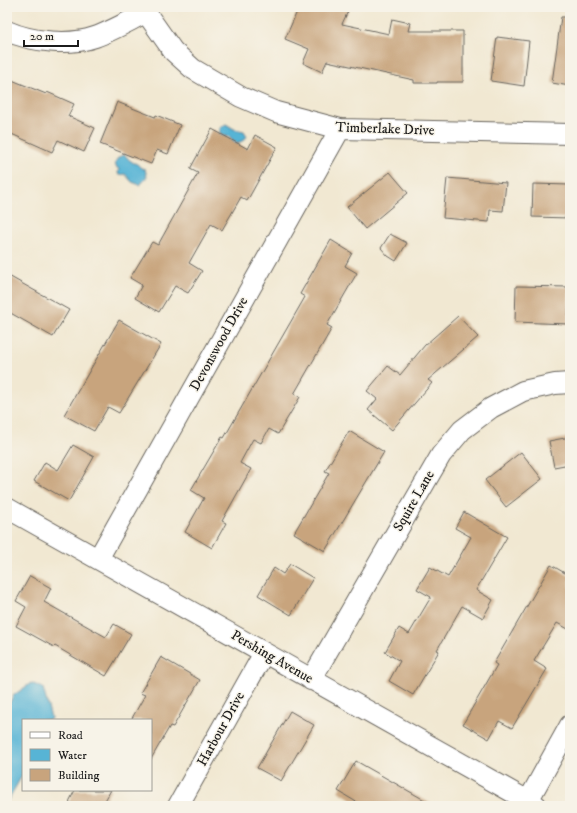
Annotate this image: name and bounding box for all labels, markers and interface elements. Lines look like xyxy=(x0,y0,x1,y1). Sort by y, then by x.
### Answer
scale bar xyxy=(24,22,78,48)
text: 20 m xyxy=(30,29,54,44)
street label: Timberlake Drive xyxy=(335,118,435,140)
street label: Devonswood Drive xyxy=(186,294,252,394)
street label: Squire Lane xyxy=(389,467,439,535)
street label: Pershing Avenue xyxy=(228,626,317,688)
street label: Harbour Drive xyxy=(193,688,249,769)
legend xyxy=(22,719,152,791)
text: Road xyxy=(58,728,83,743)
text: Water xyxy=(57,748,87,763)
text: Building xyxy=(58,768,99,783)

